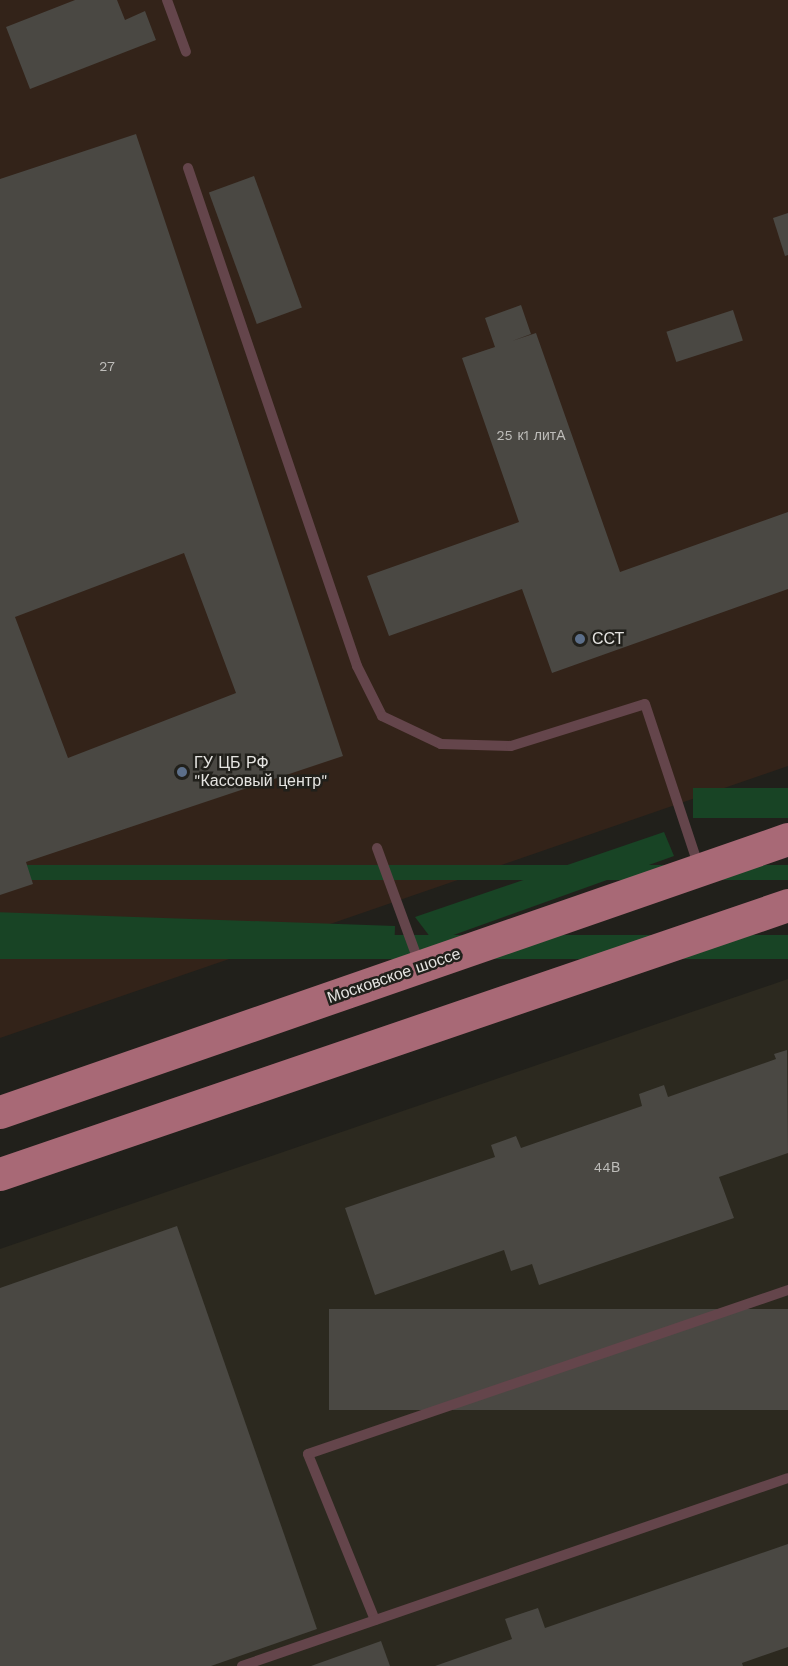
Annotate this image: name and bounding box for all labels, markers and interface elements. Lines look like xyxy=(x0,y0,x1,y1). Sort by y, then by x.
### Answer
house number: 27 xyxy=(99,358,115,374)
house number: 25 к1 литА xyxy=(496,427,566,443)
place label: ССТ xyxy=(592,629,624,649)
marker: ССТ xyxy=(573,632,587,646)
place label: ГУ ЦБ РФ "Кассовый центр" xyxy=(194,753,328,791)
marker: ГУ ЦБ РФ "Кассовый центр" xyxy=(175,765,189,779)
street label: Московское шоссе xyxy=(325,944,463,1008)
house number: 44В xyxy=(594,1159,620,1175)

